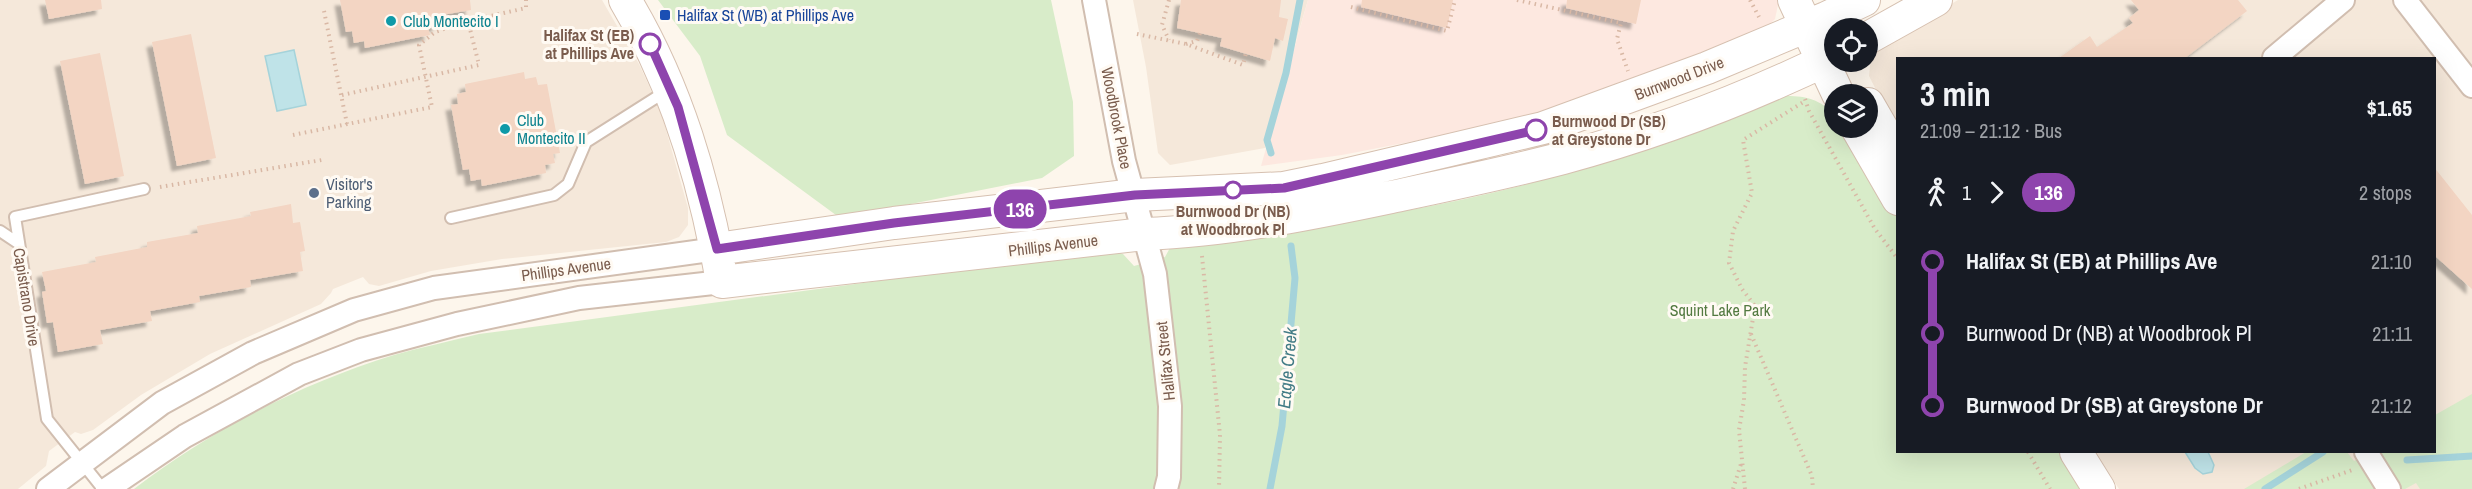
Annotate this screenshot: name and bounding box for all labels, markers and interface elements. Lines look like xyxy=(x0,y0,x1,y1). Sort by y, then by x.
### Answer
place label: Halifax St (WB) at Phillips Ave xyxy=(677,4,854,26)
marker: Halifax St (WB) at Phillips Ave xyxy=(658,8,672,22)
place label: Club Montecito I xyxy=(403,10,499,32)
marker: Club Montecito I xyxy=(384,14,398,28)
map controls xyxy=(1824,18,1878,138)
button: locate xyxy=(1824,18,1878,72)
place label: Halifax St (EB) at Phillips Ave xyxy=(544,24,634,64)
marker: Halifax St (EB) at Phillips Ave xyxy=(639,33,661,55)
street label: Burnwood Drive xyxy=(1631,51,1727,105)
street label: Woodbrook Place xyxy=(1096,65,1138,171)
text: 3 min xyxy=(1920,72,1991,116)
button: layers xyxy=(1824,84,1878,138)
text: $1.65 xyxy=(2367,93,2412,123)
place label: Club Montecito II xyxy=(517,109,586,149)
place label: Burnwood Dr (SB) at Greystone Dr xyxy=(1552,110,1666,150)
text: 21:09 – 21:12 · Bus xyxy=(1920,117,2062,144)
marker: Burnwood Dr (SB) at Greystone Dr xyxy=(1525,119,1547,141)
marker: Club Montecito II xyxy=(498,122,512,136)
place label: Visitor's Parking xyxy=(326,173,373,213)
icon: walk xyxy=(1920,176,1953,209)
icon: forward xyxy=(1980,176,2013,209)
text: 136 xyxy=(2034,178,2063,207)
text: 1 xyxy=(1962,179,1971,206)
text: 2 stops xyxy=(2359,179,2412,206)
marker: Burnwood Dr (NB) at Woodbrook Pl xyxy=(1224,181,1242,199)
marker: Visitor's Parking xyxy=(307,186,321,200)
line badge: 136 xyxy=(986,190,1054,228)
text: 136 xyxy=(1006,195,1034,224)
place label: Burnwood Dr (NB) at Woodbrook Pl xyxy=(1176,200,1290,240)
street label: Phillips Avenue xyxy=(1007,229,1099,261)
street label: Capistrano Drive xyxy=(8,246,46,348)
text: Halifax St (EB) at Phillips Ave xyxy=(1966,246,2217,276)
text: 21:10 xyxy=(2371,248,2412,275)
street label: Phillips Avenue xyxy=(520,252,612,286)
park label: Squint Lake Park xyxy=(1670,299,1771,321)
text: Burnwood Dr (NB) at Woodbrook Pl xyxy=(1966,318,2251,348)
street label: Halifax Street xyxy=(1150,320,1180,402)
text: 21:11 xyxy=(2372,320,2412,347)
water label: Eagle Creek xyxy=(1271,326,1303,410)
text: Burnwood Dr (SB) at Greystone Dr xyxy=(1966,390,2263,420)
text: 21:12 xyxy=(2371,392,2412,419)

